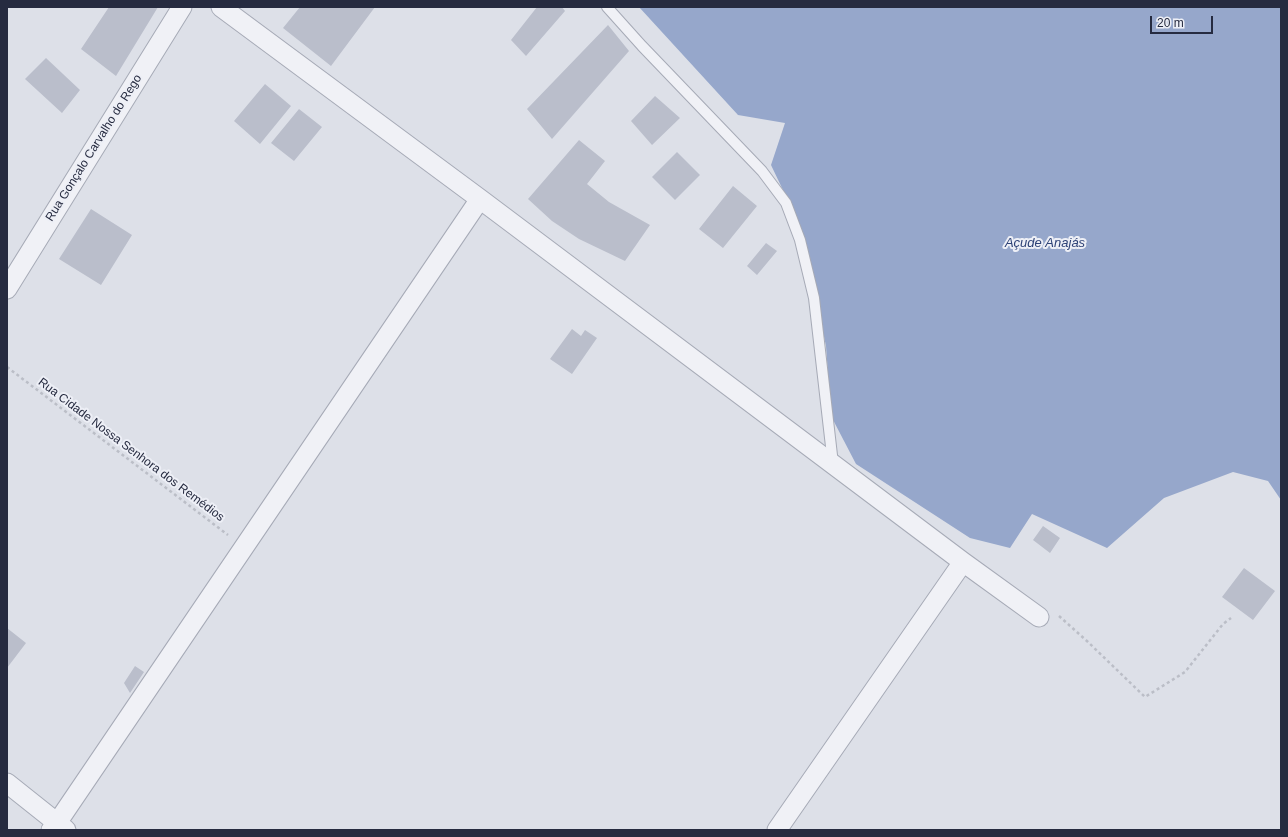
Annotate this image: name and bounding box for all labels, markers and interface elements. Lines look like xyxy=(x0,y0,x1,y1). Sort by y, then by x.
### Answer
scale bar xyxy=(1152,8,1215,34)
text: 20 m xyxy=(1157,16,1184,30)
street label: Rua Gonçalo Carvalho do Rego xyxy=(43,72,145,224)
water label: Açude Anajás xyxy=(1005,235,1085,251)
street label: Rua Cidade Nossa Senhora dos Remédios xyxy=(35,375,227,525)

